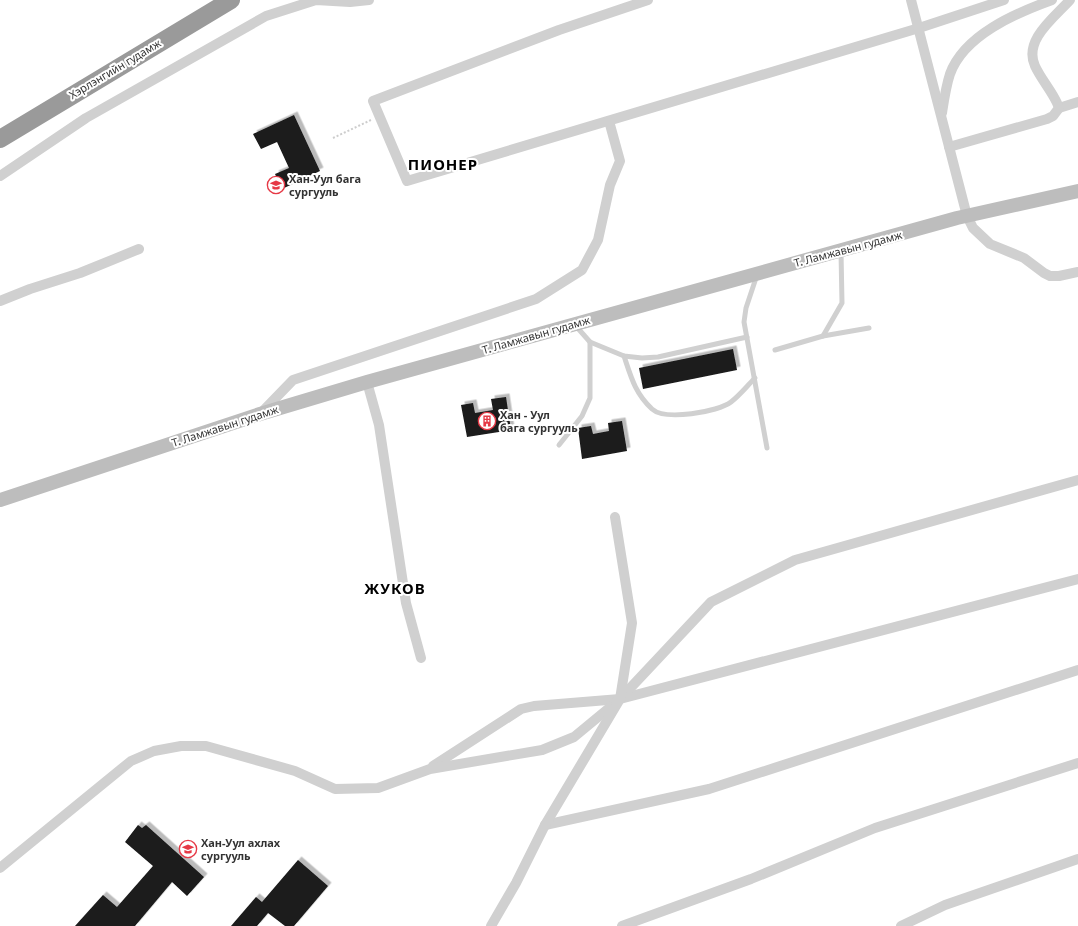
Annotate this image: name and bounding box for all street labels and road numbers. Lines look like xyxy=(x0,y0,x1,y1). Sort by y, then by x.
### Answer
street label: Хэрлэнгийн гудамж xyxy=(66,35,164,102)
street label: Т. Ламжавын гудамж xyxy=(792,227,904,270)
street label: Т. Ламжавын гудамж xyxy=(480,312,592,357)
street label: Т. Ламжавын гудамж xyxy=(170,401,281,450)

